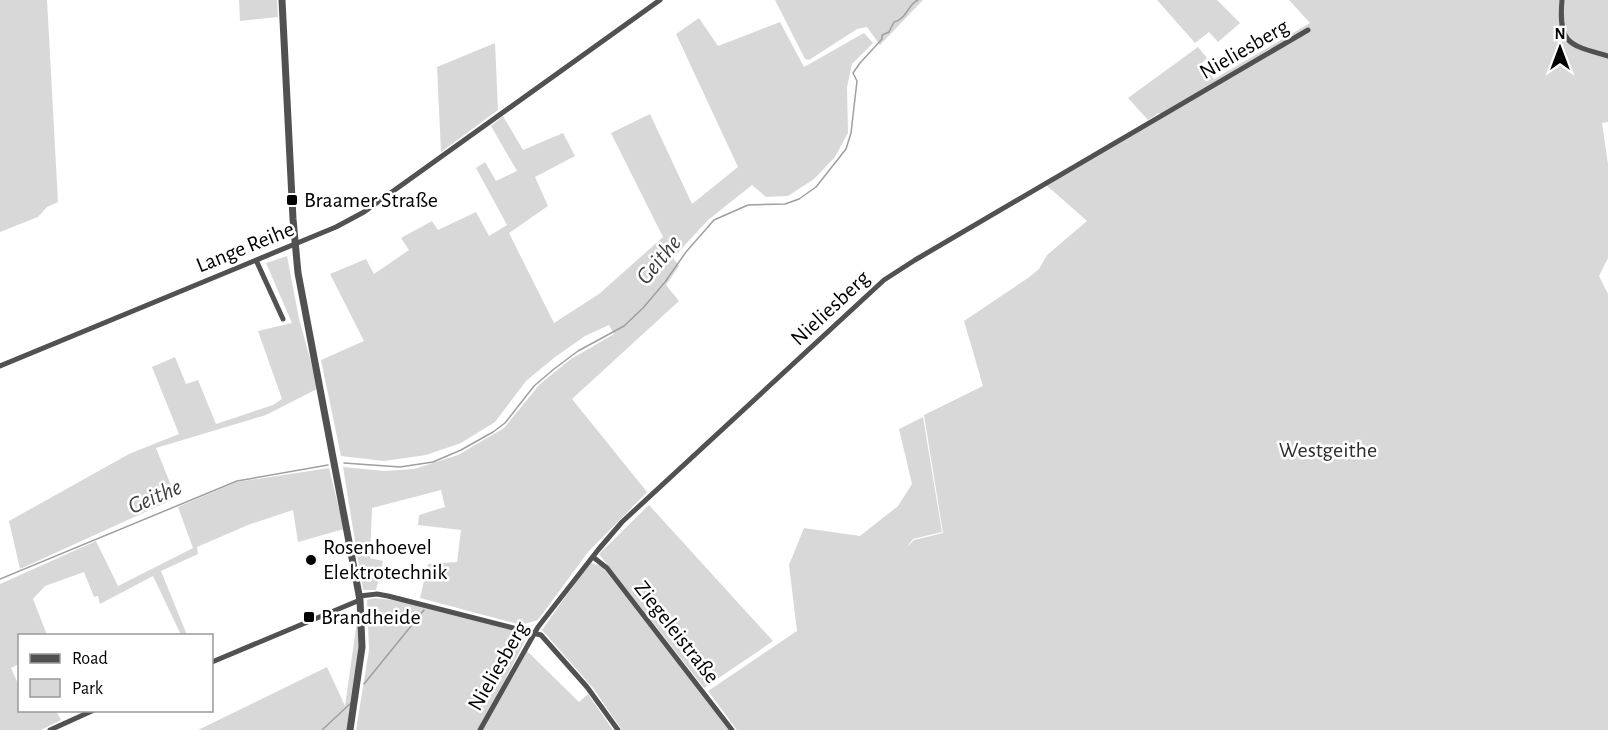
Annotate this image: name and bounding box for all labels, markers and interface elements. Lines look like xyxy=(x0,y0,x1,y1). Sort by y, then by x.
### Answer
street label: Nieliesberg xyxy=(1196,15,1293,83)
north arrow xyxy=(1530,18,1590,78)
text: N xyxy=(1554,26,1566,42)
place label: Braamer Straße xyxy=(304,189,438,211)
marker: Braamer Straße xyxy=(285,193,299,207)
street label: Lange Reihe xyxy=(193,217,297,277)
water label: Geithe xyxy=(632,231,686,289)
street label: Nieliesberg xyxy=(786,266,874,350)
park label: Westgeithe xyxy=(1279,439,1377,461)
water label: Geithe xyxy=(125,475,185,519)
place label: Rosenhoevel Elektrotechnik xyxy=(323,536,447,583)
marker: Rosenhoevel Elektrotechnik xyxy=(304,553,318,567)
street label: Ziegeleistraße xyxy=(630,577,724,687)
place label: Brandheide xyxy=(321,606,421,628)
marker: Brandheide xyxy=(302,610,316,624)
street label: Nieliesberg xyxy=(464,617,532,714)
legend xyxy=(18,634,213,712)
text: Road xyxy=(72,650,108,668)
text: Park xyxy=(72,680,104,698)

